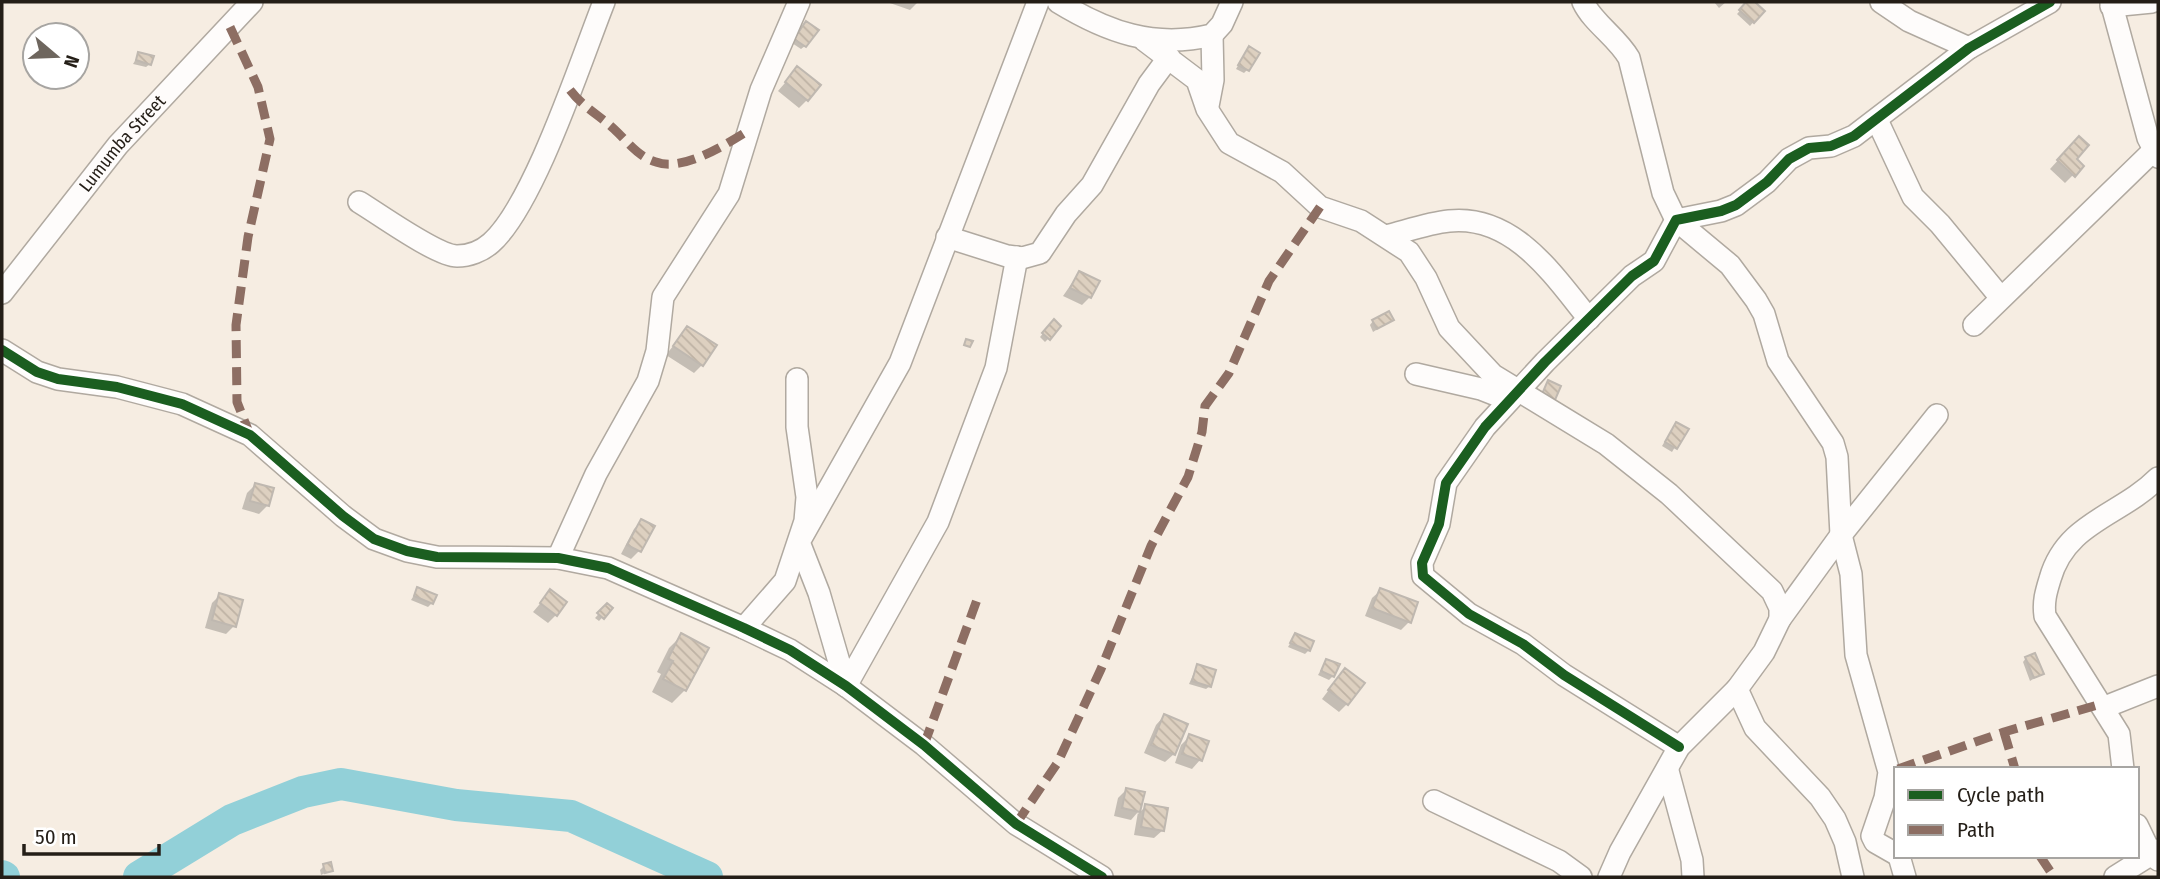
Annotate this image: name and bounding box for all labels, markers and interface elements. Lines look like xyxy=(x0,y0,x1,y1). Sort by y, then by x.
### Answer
north arrow xyxy=(21,21,91,91)
text: N xyxy=(59,52,84,71)
street label: Lumumba Street xyxy=(74,90,170,196)
legend xyxy=(1894,767,2139,858)
text: Cycle path xyxy=(1957,782,2045,808)
scale bar xyxy=(24,812,159,856)
text: Path xyxy=(1957,817,1995,843)
text: 50 m xyxy=(35,824,77,850)

